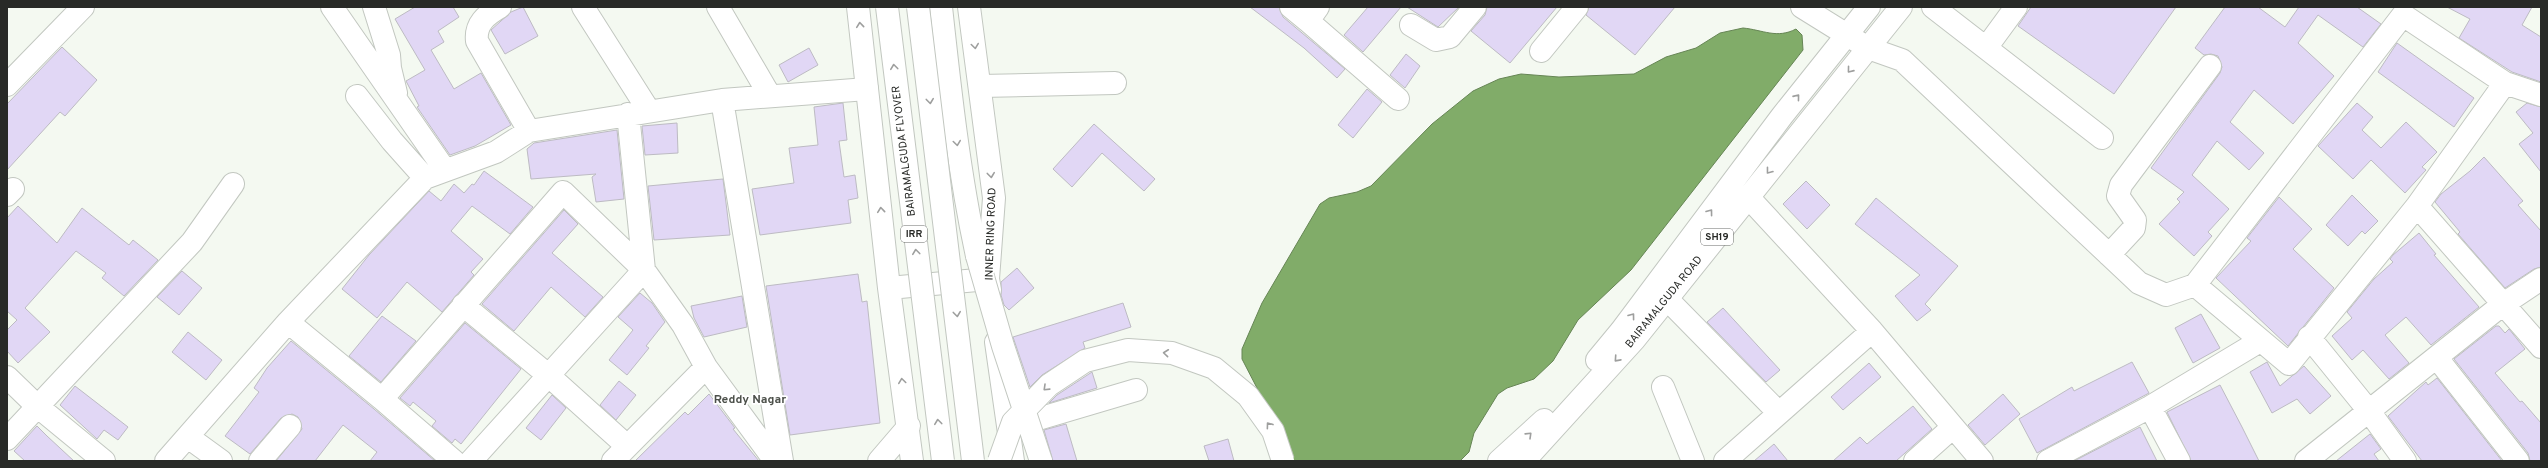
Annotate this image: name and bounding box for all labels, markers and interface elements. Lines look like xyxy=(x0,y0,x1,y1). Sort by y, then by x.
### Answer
one-way arrow xyxy=(856,22,865,28)
one-way arrow xyxy=(970,43,979,49)
one-way arrow xyxy=(889,64,898,70)
one-way arrow xyxy=(1848,65,1855,72)
street label: BAIRAMALGUDA FLYOVER xyxy=(889,85,919,217)
one-way arrow xyxy=(1792,95,1799,102)
one-way arrow xyxy=(925,98,934,104)
one-way arrow xyxy=(952,140,961,146)
one-way arrow xyxy=(1767,167,1774,174)
one-way arrow xyxy=(986,172,995,178)
street label: INNER RING ROAD xyxy=(982,187,1000,281)
one-way arrow xyxy=(876,207,885,213)
one-way arrow xyxy=(1705,210,1712,217)
road number: IRR xyxy=(901,226,927,242)
road number: SH19 xyxy=(1701,229,1733,245)
one-way arrow xyxy=(912,249,921,255)
street label: BAIRAMALGUDA ROAD xyxy=(1622,253,1706,351)
one-way arrow xyxy=(952,311,961,317)
one-way arrow xyxy=(1627,314,1634,321)
one-way arrow xyxy=(1163,349,1169,358)
one-way arrow xyxy=(1614,355,1621,362)
one-way arrow xyxy=(898,378,907,384)
one-way arrow xyxy=(1043,383,1051,391)
district label: Reddy Nagar xyxy=(714,392,786,408)
one-way arrow xyxy=(934,419,943,425)
one-way arrow xyxy=(1266,422,1274,429)
one-way arrow xyxy=(1524,433,1532,440)

